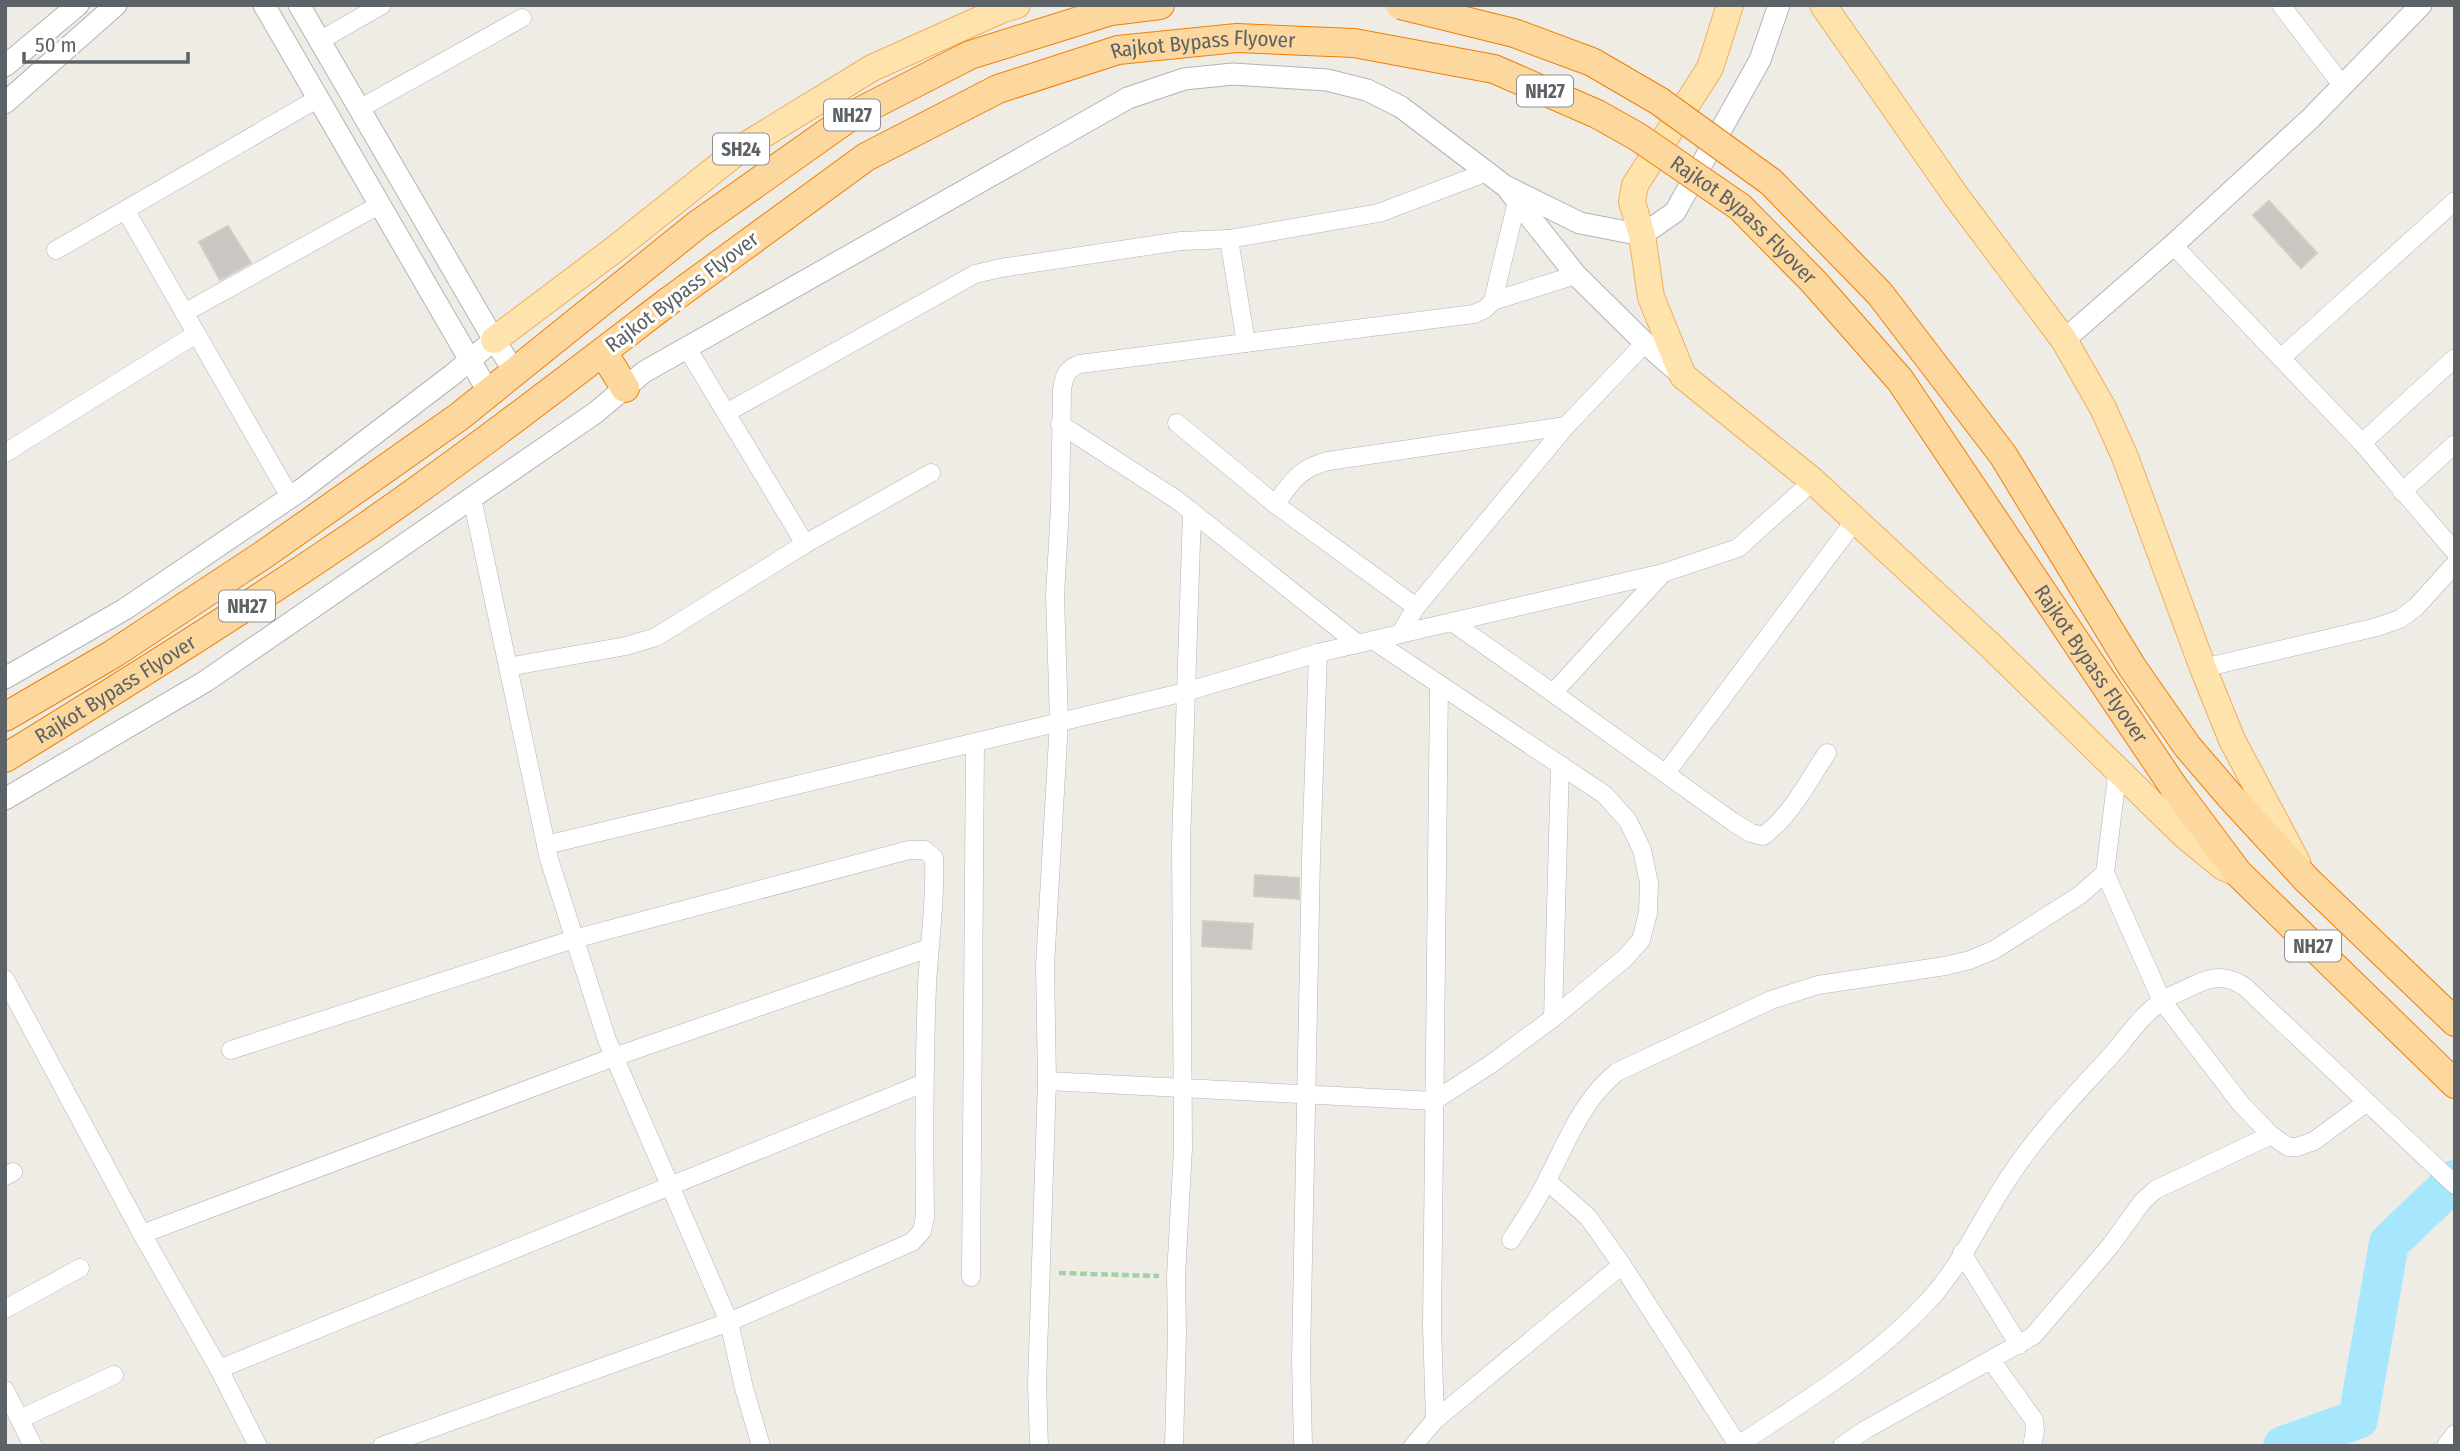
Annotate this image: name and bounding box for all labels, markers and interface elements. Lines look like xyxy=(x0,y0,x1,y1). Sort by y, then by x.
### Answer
scale bar xyxy=(24,21,189,65)
street label: Rajkot Bypass Flyover xyxy=(1107,25,1297,65)
text: 50 m xyxy=(35,32,77,58)
road number: NH27 xyxy=(1517,76,1573,106)
road number: NH27 xyxy=(824,99,880,130)
road number: SH24 xyxy=(713,134,769,164)
street label: Rajkot Bypass Flyover xyxy=(1665,150,1823,290)
street label: Rajkot Bypass Flyover xyxy=(600,225,764,358)
street label: Rajkot Bypass Flyover xyxy=(2029,580,2154,749)
road number: NH27 xyxy=(219,590,275,622)
street label: Rajkot Bypass Flyover xyxy=(30,629,202,750)
road number: NH27 xyxy=(2285,930,2341,962)

